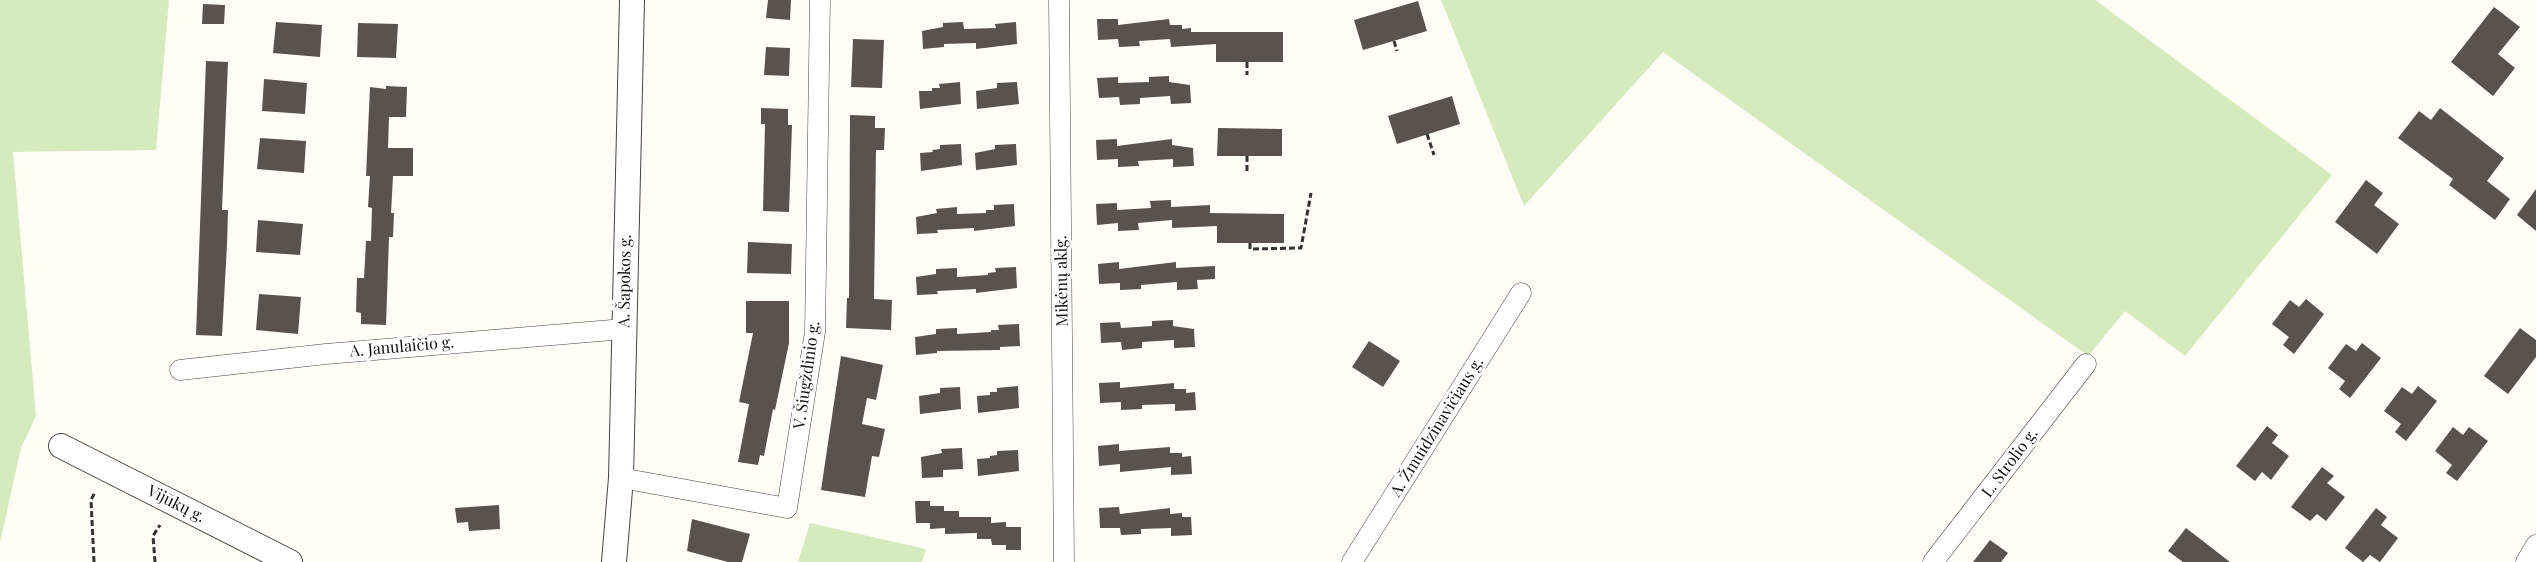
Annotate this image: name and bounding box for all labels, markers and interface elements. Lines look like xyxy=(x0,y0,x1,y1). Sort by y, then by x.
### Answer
street label: A. Šapokos g. xyxy=(615,234,635,328)
street label: Mikėnų aklg. xyxy=(1052,235,1072,327)
street label: V. Šiugždinio g. xyxy=(790,320,824,430)
street label: A. Janulaičio g. xyxy=(349,333,455,361)
street label: A. Žmuidzinavičiaus g. xyxy=(1386,354,1488,500)
street label: L. Strolio g. xyxy=(1978,425,2042,501)
street label: Vijūkų g. xyxy=(144,481,208,527)

